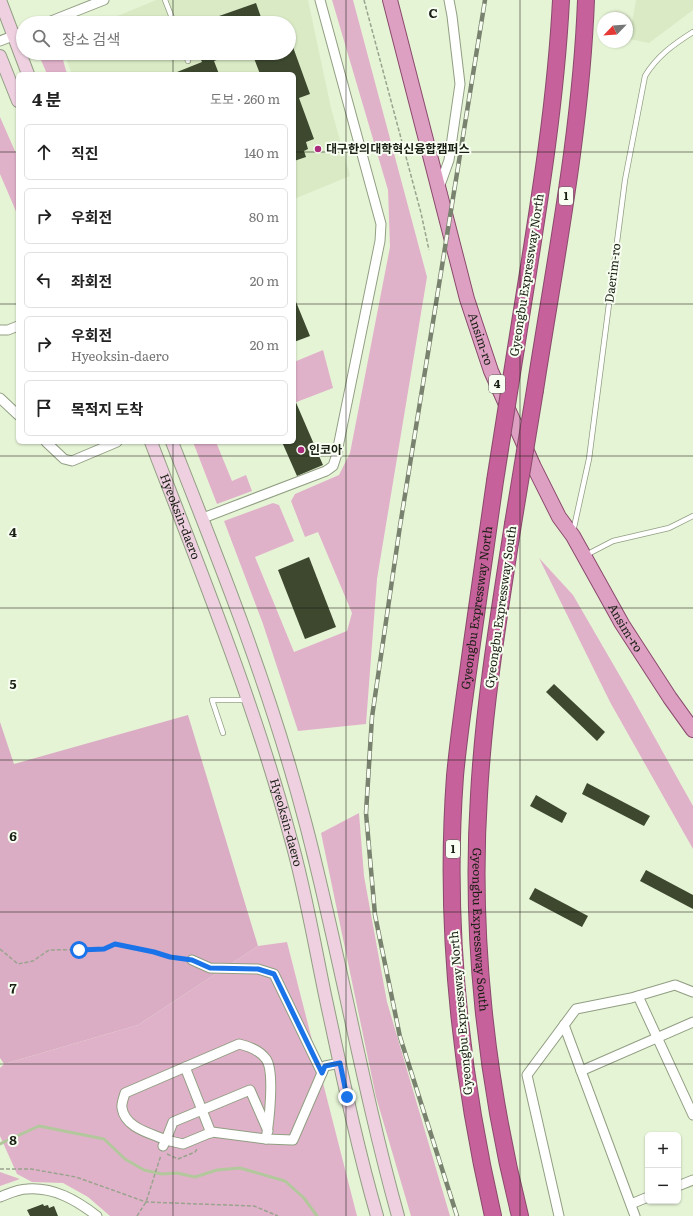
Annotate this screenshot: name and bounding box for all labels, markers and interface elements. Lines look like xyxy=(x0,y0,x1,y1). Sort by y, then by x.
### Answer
text: C xyxy=(428,3,438,22)
north arrow xyxy=(597,12,633,48)
search box xyxy=(16,16,296,60)
icon: search xyxy=(30,27,52,49)
text: 장소 검색 xyxy=(62,27,120,50)
text: 4 분 xyxy=(32,86,61,111)
text: 도보 · 260 m xyxy=(210,89,280,108)
place label: 대구한의대학혁신융합캠퍼스 xyxy=(326,139,470,157)
icon: ahead xyxy=(33,141,55,163)
text: 직진 xyxy=(71,141,99,164)
text: 140 m xyxy=(244,143,279,162)
marker: 대구한의대학혁신융합캠퍼스 xyxy=(313,144,323,154)
road number: 1 xyxy=(559,187,573,205)
street label: Gyeongbu Expressway North xyxy=(504,192,548,358)
icon: right xyxy=(33,205,55,227)
text: 우회전 xyxy=(71,205,112,228)
text: 80 m xyxy=(249,207,279,226)
street label: Daerim-ro xyxy=(599,242,625,304)
icon: left xyxy=(33,269,55,291)
text: 좌회전 xyxy=(71,269,112,292)
text: 20 m xyxy=(250,271,279,290)
street label: Ansim-ro xyxy=(464,310,498,367)
text: 우회전 xyxy=(71,323,112,346)
icon: right xyxy=(33,333,55,355)
text: 20 m xyxy=(250,335,279,354)
text: Hyeoksin-daero xyxy=(71,346,169,365)
road number: 4 xyxy=(489,375,505,393)
icon: arrive xyxy=(33,397,55,419)
text: 목적지 도착 xyxy=(71,397,143,420)
place label: 인코아 xyxy=(309,440,342,458)
marker: 인코아 xyxy=(296,445,306,455)
street label: Hyeoksin-daero xyxy=(156,471,206,562)
text: 4 xyxy=(9,522,17,541)
street label: Gyeongbu Expressway South xyxy=(480,524,520,689)
street label: Gyeongbu Expressway North xyxy=(456,525,496,691)
street label: Ansim-ro xyxy=(604,600,648,655)
text: 5 xyxy=(9,674,17,693)
street label: Hyeoksin-daero xyxy=(266,776,308,868)
text: 6 xyxy=(9,826,17,845)
road number: 1 xyxy=(446,840,460,858)
street label: Gyeongbu Expressway South xyxy=(469,847,494,1012)
street label: Gyeongbu Expressway North xyxy=(444,930,476,1096)
route start xyxy=(70,941,88,959)
text: 7 xyxy=(9,978,17,997)
route end xyxy=(338,1088,356,1106)
text: 8 xyxy=(9,1130,17,1149)
map controls xyxy=(645,1132,681,1204)
button: + xyxy=(645,1132,681,1168)
button: − xyxy=(645,1168,681,1204)

